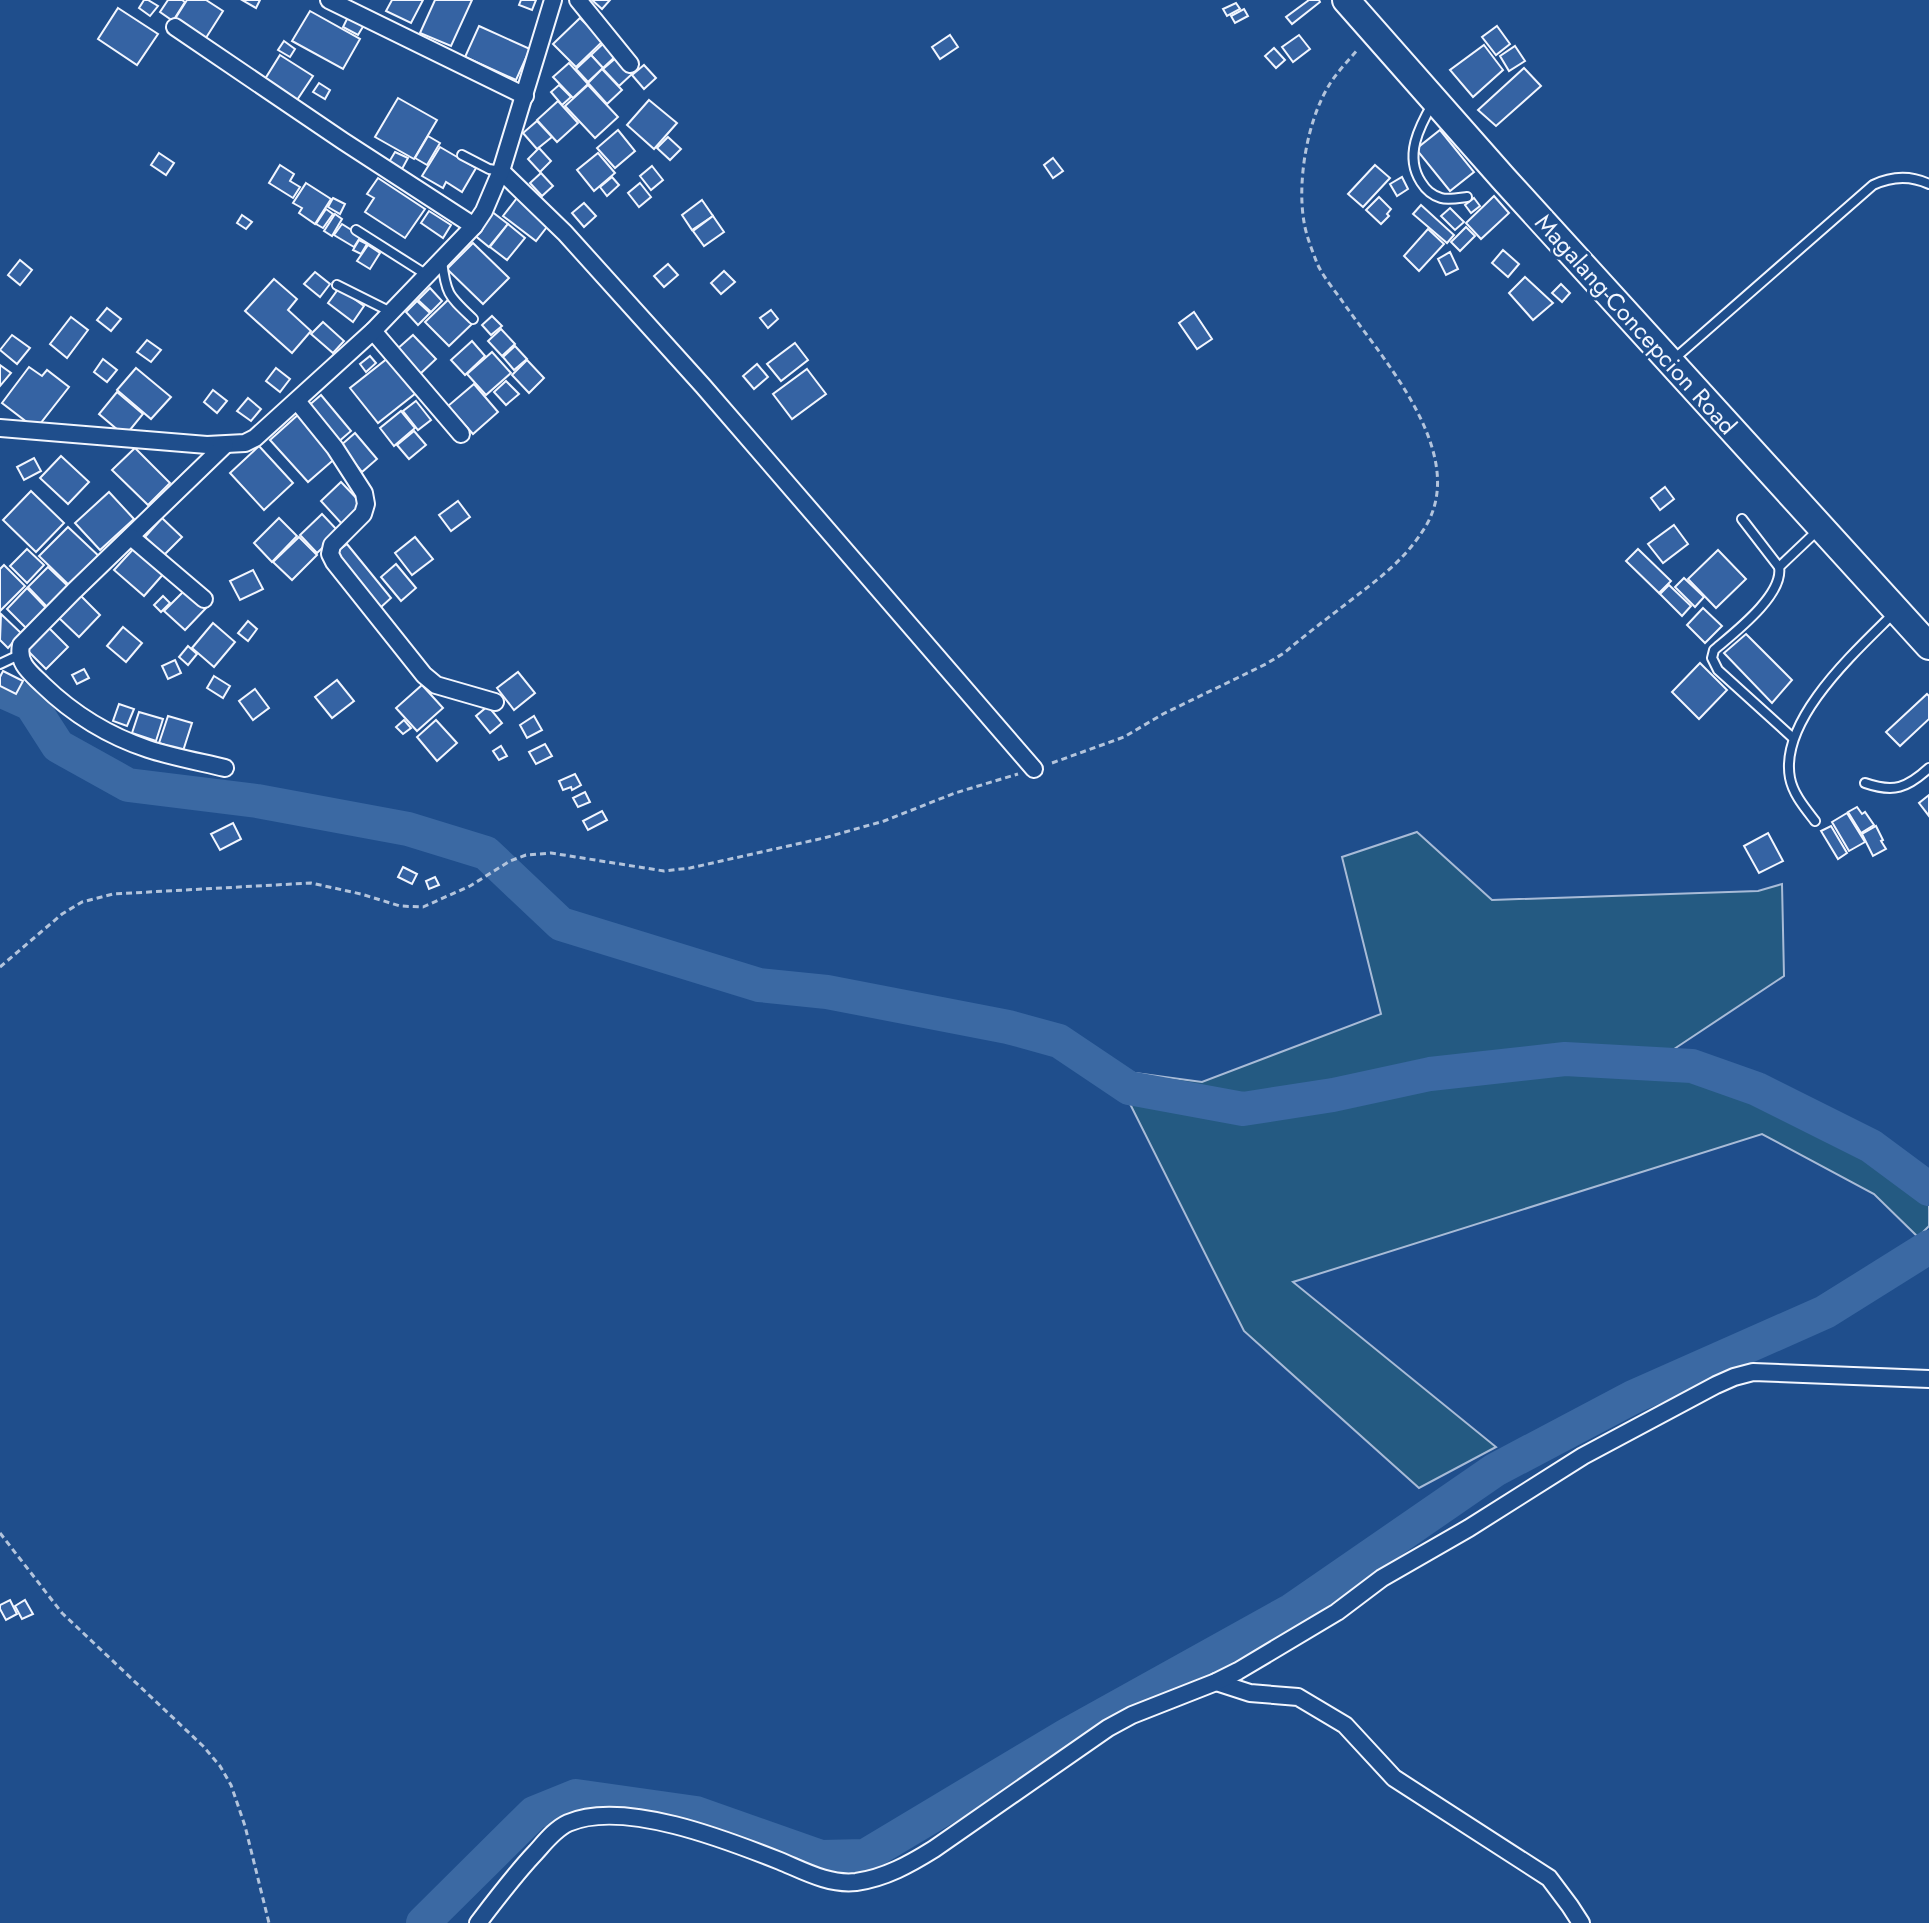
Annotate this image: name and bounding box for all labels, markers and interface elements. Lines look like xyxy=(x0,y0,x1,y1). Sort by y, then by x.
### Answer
street label: Magalang-Concepcion Road xyxy=(1527,206,1745,442)

